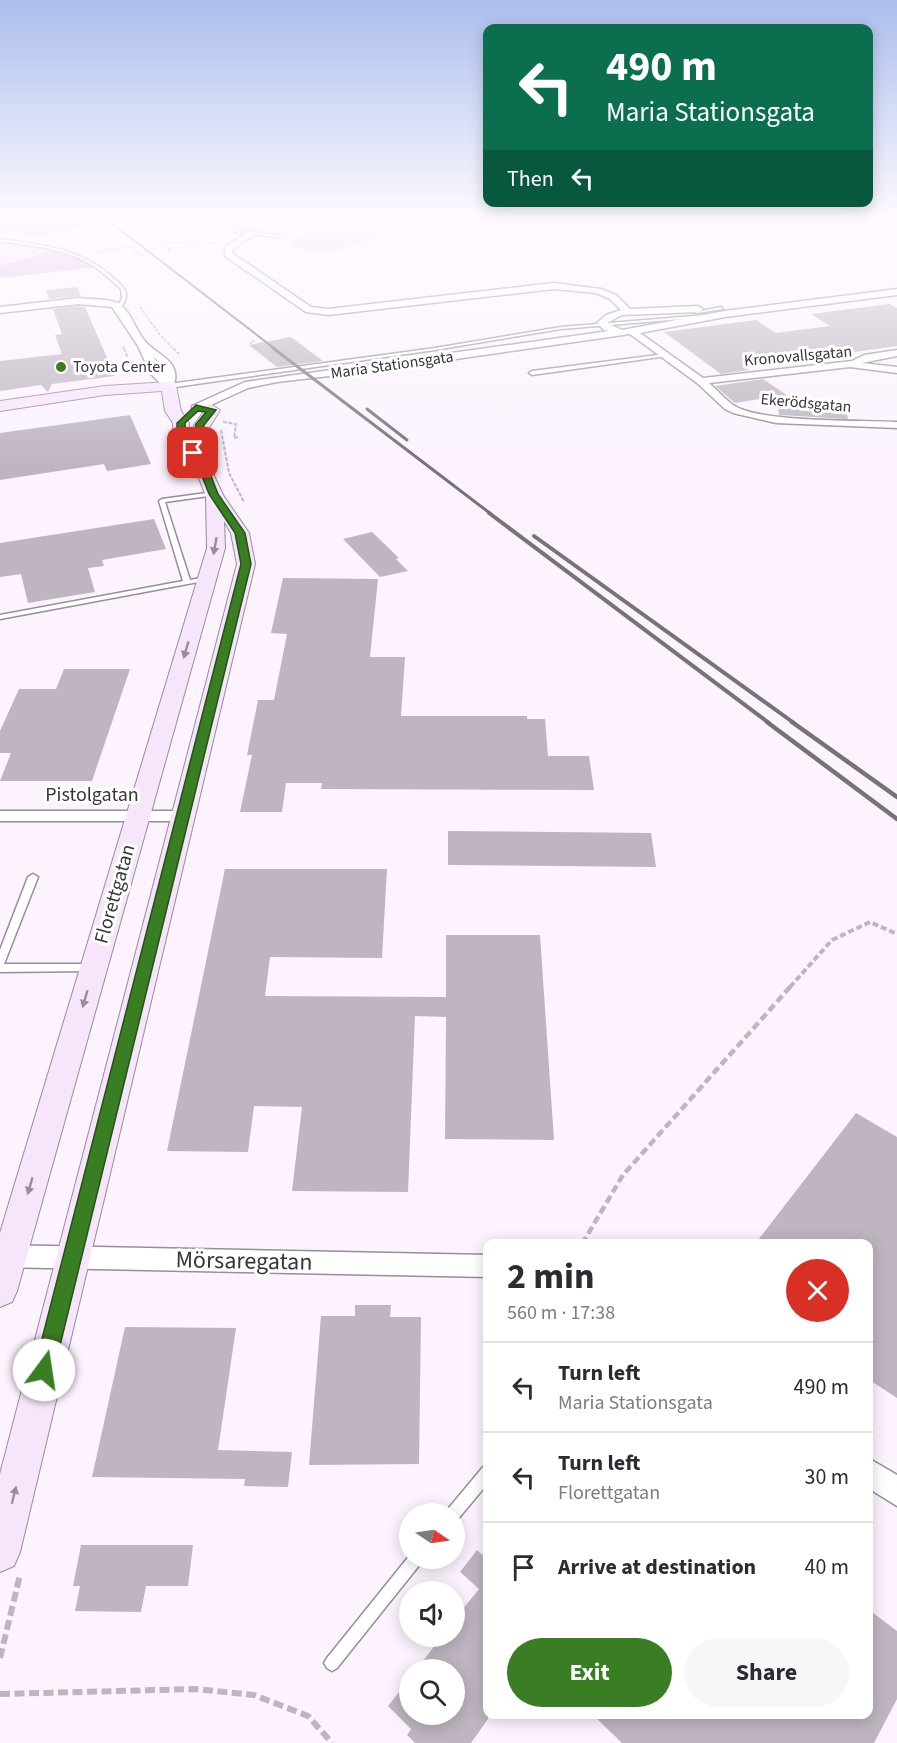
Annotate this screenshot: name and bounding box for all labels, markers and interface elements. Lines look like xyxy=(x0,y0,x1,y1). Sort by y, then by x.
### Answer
text: 490 m xyxy=(606,37,717,97)
icon: left xyxy=(507,48,585,126)
text: Maria Stationsgata xyxy=(606,93,815,132)
icon: left xyxy=(566,162,599,195)
text: Then xyxy=(507,163,554,195)
street label: Kronovallsgatan xyxy=(743,340,853,372)
street label: Maria Stationsgata xyxy=(329,345,455,385)
place label: Toyota Center xyxy=(73,356,166,378)
marker: Toyota Center xyxy=(54,360,68,374)
street label: Ekerödsgatan xyxy=(760,388,852,418)
pin xyxy=(167,427,218,478)
icon: arrive xyxy=(176,436,209,469)
one-way arrow xyxy=(211,536,220,555)
one-way arrow xyxy=(181,641,190,659)
street label: Pistolgatan xyxy=(45,781,139,809)
street label: Florettgatan xyxy=(87,841,143,947)
one-way arrow xyxy=(80,990,89,1008)
one-way arrow xyxy=(25,1177,34,1195)
street label: Mörsaregatan xyxy=(175,1242,313,1280)
text: 2 min xyxy=(507,1251,595,1302)
button: close xyxy=(786,1259,849,1322)
text: 560 m · 17:38 xyxy=(507,1299,615,1327)
position arrow xyxy=(12,1338,76,1402)
text: Turn left xyxy=(558,1357,640,1389)
icon: left xyxy=(507,1371,540,1404)
text: 490 m xyxy=(794,1371,849,1403)
text: Maria Stationsgata xyxy=(558,1389,713,1417)
text: Turn left xyxy=(558,1447,640,1479)
icon: left xyxy=(507,1461,540,1494)
text: 30 m xyxy=(804,1461,849,1493)
text: Florettgatan xyxy=(558,1479,660,1507)
one-way arrow xyxy=(9,1486,19,1504)
north arrow xyxy=(399,1503,465,1569)
map controls xyxy=(399,1503,465,1725)
icon: arrive xyxy=(507,1551,540,1584)
text: Arrive at destination xyxy=(558,1551,756,1583)
text: 40 m xyxy=(804,1551,849,1583)
button: sound xyxy=(399,1581,465,1647)
button: Exit xyxy=(507,1638,672,1707)
button: Share xyxy=(684,1638,849,1707)
button: search xyxy=(399,1659,465,1725)

